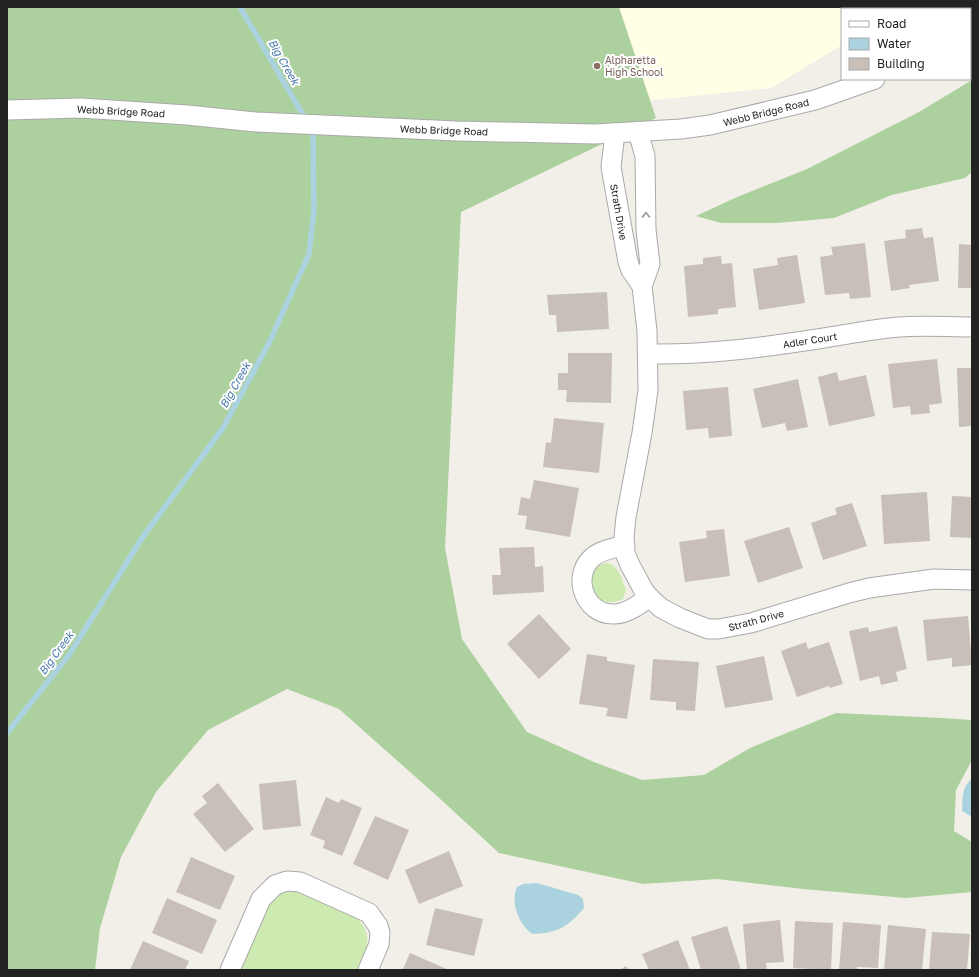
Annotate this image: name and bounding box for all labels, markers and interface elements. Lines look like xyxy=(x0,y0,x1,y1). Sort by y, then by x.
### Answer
legend xyxy=(841,8,971,80)
text: Road xyxy=(877,16,906,31)
text: Water xyxy=(877,36,911,51)
water label: Big Creek xyxy=(265,37,304,89)
place label: Alpharetta High School xyxy=(605,54,663,78)
text: Building xyxy=(877,56,925,71)
marker: Alpharetta High School xyxy=(592,61,602,71)
street label: Webb Bridge Road xyxy=(722,96,810,128)
street label: Webb Bridge Road xyxy=(77,103,165,119)
street label: Webb Bridge Road xyxy=(400,122,488,138)
street label: Strath Drive xyxy=(608,183,630,241)
one-way arrow xyxy=(642,212,650,218)
street label: Adler Court xyxy=(782,330,838,350)
water label: Big Creek xyxy=(217,358,254,410)
street label: Strath Drive xyxy=(727,607,785,633)
water label: Big Creek xyxy=(36,627,78,678)

